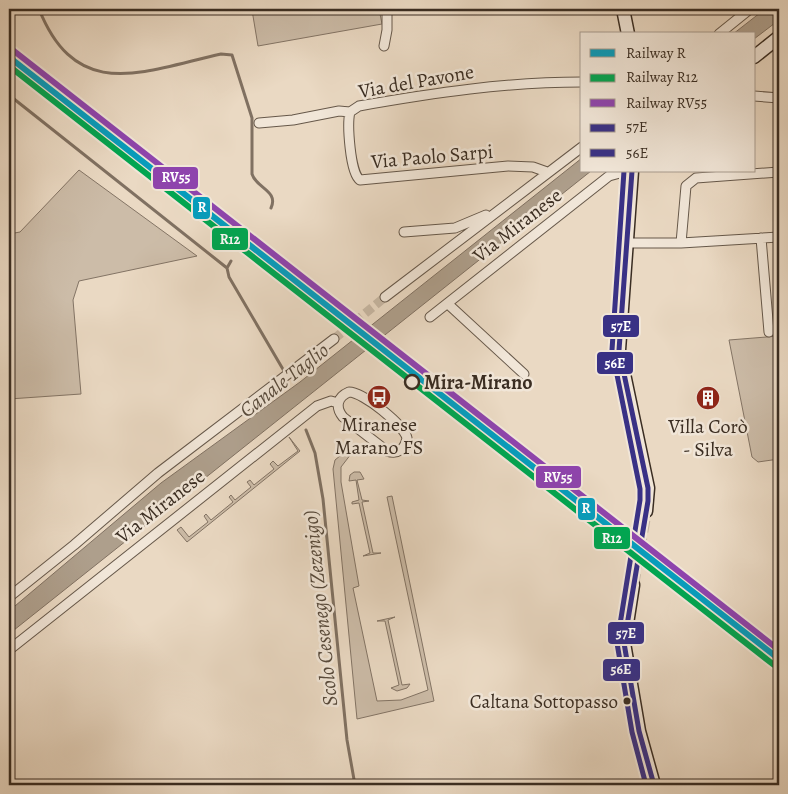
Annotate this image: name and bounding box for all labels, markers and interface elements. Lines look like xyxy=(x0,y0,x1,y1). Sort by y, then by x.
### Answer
legend xyxy=(580,32,756,172)
text: Railway R xyxy=(626,43,686,63)
street label: Via del Pavone xyxy=(355,58,476,105)
text: Railway R12 xyxy=(626,67,698,87)
text: Railway RV55 xyxy=(626,93,707,113)
text: 57E xyxy=(626,117,648,137)
street label: Via Paolo Sarpi xyxy=(369,138,494,175)
text: 56E xyxy=(626,143,648,163)
line badge: RV55 xyxy=(152,166,199,190)
text: RV55 xyxy=(161,168,191,187)
street label: Via Miranese xyxy=(466,182,568,269)
line badge: R xyxy=(192,196,211,220)
text: R xyxy=(198,198,207,217)
line badge: R12 xyxy=(211,227,249,251)
text: R12 xyxy=(220,230,241,249)
line badge: 57E xyxy=(602,314,640,338)
text: 57E xyxy=(611,317,631,336)
water label: Canale Taglio xyxy=(233,336,335,424)
line badge: 56E xyxy=(596,351,634,375)
text: 56E xyxy=(605,354,625,373)
place label: Mira-Mirano xyxy=(424,369,533,396)
marker: Mira-Mirano xyxy=(404,374,420,390)
bus stop icon: Miranese Marano FS xyxy=(366,384,392,410)
building icon: Villa Corò - Silva xyxy=(695,385,721,411)
place label: Miranese Marano FS xyxy=(335,411,423,461)
place label: Villa Corò - Silva xyxy=(667,413,748,463)
street label: Via Miranese xyxy=(109,463,211,550)
line badge: RV55 xyxy=(535,465,582,489)
text: RV55 xyxy=(543,468,573,487)
line badge: R xyxy=(577,497,596,521)
text: R xyxy=(582,499,591,518)
water label: Scolo Cesenego (Zezenigo) xyxy=(296,508,344,708)
line badge: R12 xyxy=(593,526,631,550)
text: R12 xyxy=(602,529,623,548)
line badge: 57E xyxy=(607,621,645,645)
text: 57E xyxy=(616,624,636,643)
line badge: 56E xyxy=(602,658,641,682)
text: 56E xyxy=(611,660,631,679)
place label: Caltana Sottopasso xyxy=(470,689,618,715)
marker: Caltana Sottopasso xyxy=(622,696,632,706)

